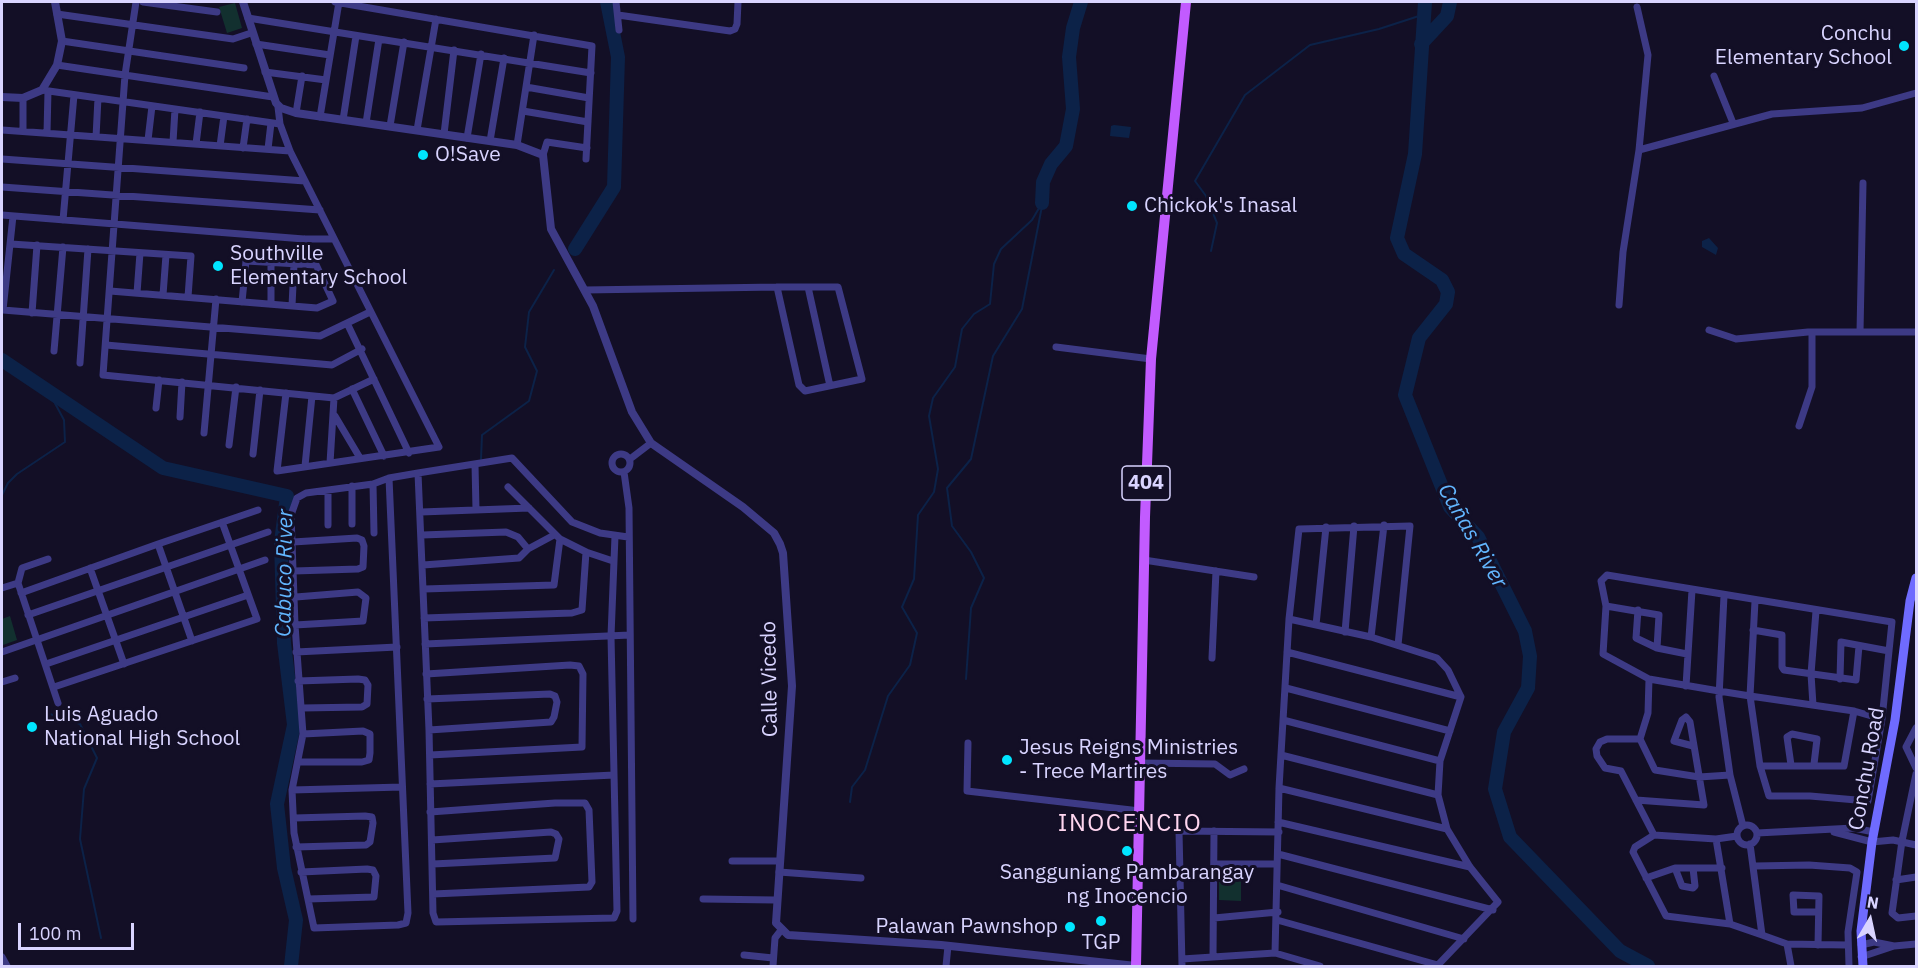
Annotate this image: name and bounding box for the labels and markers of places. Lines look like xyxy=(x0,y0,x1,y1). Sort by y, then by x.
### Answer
place label: Conchu Elementary School xyxy=(1715,21,1892,71)
marker: Conchu Elementary School xyxy=(1897,39,1911,53)
place label: O!Save xyxy=(435,142,501,168)
marker: O!Save xyxy=(416,148,430,162)
place label: Chickok's Inasal xyxy=(1144,193,1297,219)
marker: Chickok's Inasal xyxy=(1125,199,1139,213)
place label: Southville Elementary School xyxy=(230,241,407,291)
marker: Southville Elementary School xyxy=(211,259,225,273)
place label: Luis Aguado National High School xyxy=(44,702,240,752)
marker: Luis Aguado National High School xyxy=(25,720,39,734)
place label: Jesus Reigns Ministries - Trece Martires xyxy=(1019,735,1238,785)
marker: Jesus Reigns Ministries - Trece Martires xyxy=(1000,753,1014,767)
marker: Sangguniang Pambarangay ng Inocencio xyxy=(1120,844,1134,858)
place label: Sangguniang Pambarangay ng Inocencio xyxy=(1000,860,1254,910)
place label: Palawan Pawnshop xyxy=(876,914,1058,940)
marker: TGP xyxy=(1094,914,1108,928)
marker: Palawan Pawnshop xyxy=(1063,920,1077,934)
place label: TGP xyxy=(1082,930,1120,956)

